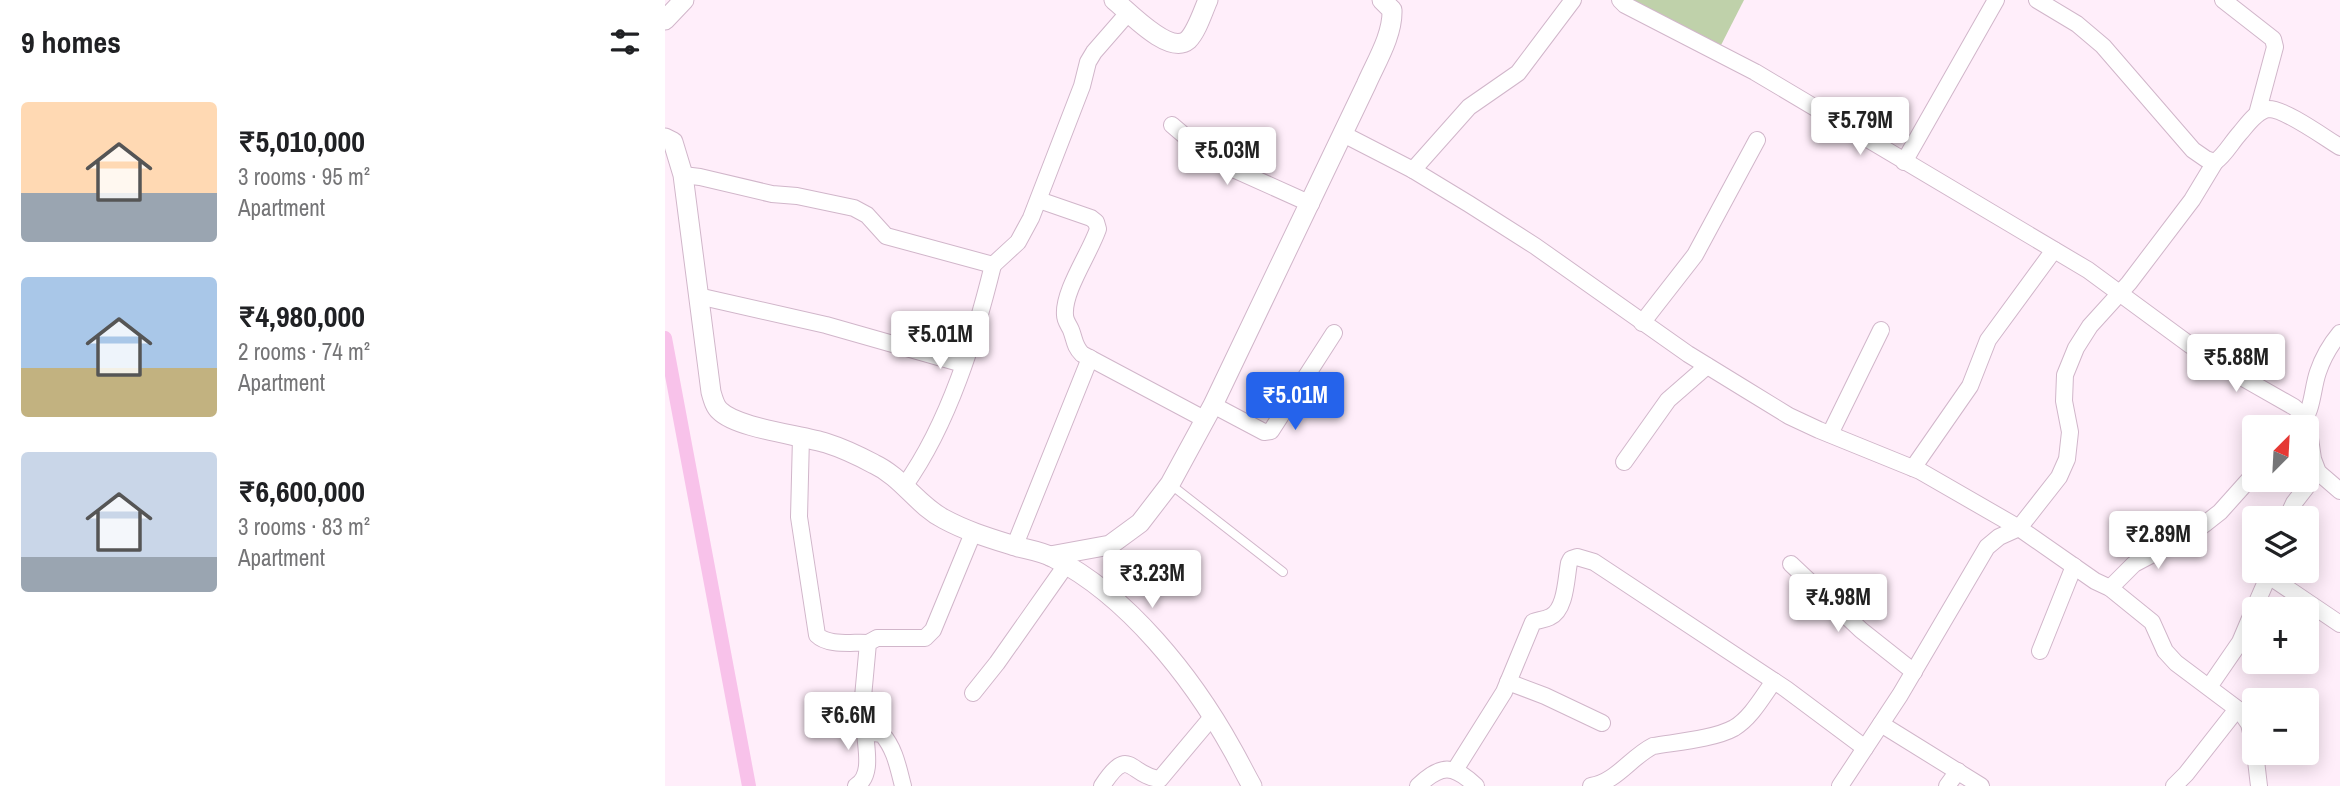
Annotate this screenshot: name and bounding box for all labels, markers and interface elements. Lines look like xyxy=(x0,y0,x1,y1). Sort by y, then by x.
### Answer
text: 9 homes xyxy=(21,22,121,62)
icon: filters xyxy=(606,23,644,61)
pin: ₹5.79M xyxy=(1803,97,1917,157)
text: ₹5.79M xyxy=(1827,104,1893,135)
text: ₹5,010,000 xyxy=(238,121,365,161)
pin: ₹5.03M xyxy=(1170,128,1284,187)
icon: home xyxy=(77,130,161,214)
text: ₹5.03M xyxy=(1194,134,1260,165)
text: 3 rooms · 95 m² xyxy=(238,161,370,192)
text: Apartment xyxy=(238,192,325,223)
text: ₹4,980,000 xyxy=(238,296,365,336)
icon: home xyxy=(77,305,161,389)
pin: ₹5.01M xyxy=(883,312,997,371)
text: ₹5.01M xyxy=(907,318,973,349)
pin: ₹5.88M xyxy=(2179,334,2293,394)
text: 2 rooms · 74 m² xyxy=(238,336,370,367)
text: ₹5.88M xyxy=(2203,341,2269,372)
text: Apartment xyxy=(238,367,325,398)
pin: ₹5.01M xyxy=(1238,372,1352,432)
text: ₹5.01M xyxy=(1262,379,1328,410)
north arrow xyxy=(2242,415,2319,492)
map controls xyxy=(2242,415,2319,765)
text: ₹6,600,000 xyxy=(238,471,365,511)
icon: home xyxy=(77,480,161,564)
button: layers xyxy=(2242,506,2319,583)
text: 3 rooms · 83 m² xyxy=(238,511,370,542)
pin: ₹2.89M xyxy=(2101,512,2215,571)
text: ₹2.89M xyxy=(2125,518,2191,549)
text: Apartment xyxy=(238,542,325,573)
pin: ₹3.23M xyxy=(1095,550,1209,610)
text: ₹3.23M xyxy=(1119,557,1185,588)
pin: ₹4.98M xyxy=(1781,574,1895,634)
text: ₹4.98M xyxy=(1805,581,1871,612)
button: + xyxy=(2242,597,2319,674)
button: − xyxy=(2242,688,2319,765)
pin: ₹6.6M xyxy=(799,692,897,752)
text: ₹6.6M xyxy=(820,699,876,730)

